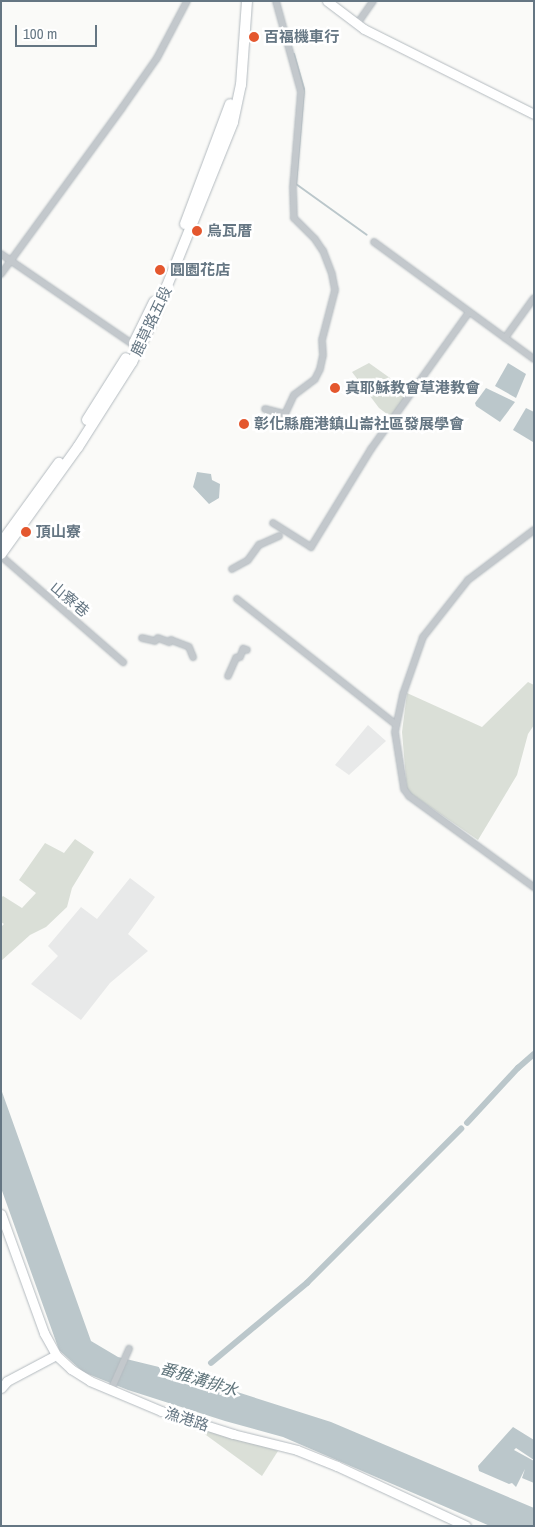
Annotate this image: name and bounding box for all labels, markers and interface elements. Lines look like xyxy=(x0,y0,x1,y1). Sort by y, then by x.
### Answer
scale bar xyxy=(18,15,100,47)
text: 100 m xyxy=(23,23,57,44)
place label: 百福機車行 xyxy=(264,28,339,46)
marker: 百福機車行 xyxy=(248,31,260,43)
place label: 烏瓦厝 xyxy=(207,222,252,240)
marker: 烏瓦厝 xyxy=(191,225,203,237)
place label: 圓園花店 xyxy=(170,261,230,279)
marker: 圓園花店 xyxy=(154,264,166,276)
street label: 鹿草路五段 xyxy=(127,283,175,359)
place label: 真耶穌教會草港教會 xyxy=(345,379,480,397)
marker: 真耶穌教會草港教會 xyxy=(329,382,341,394)
place label: 彰化縣鹿港鎮山崙社區發展學會 xyxy=(254,415,464,433)
marker: 彰化縣鹿港鎮山崙社區發展學會 xyxy=(238,418,250,430)
place label: 頂山寮 xyxy=(36,523,81,541)
marker: 頂山寮 xyxy=(20,526,32,538)
street label: 山寮巷 xyxy=(47,578,93,620)
water label: 番雅溝排水 xyxy=(158,1358,240,1400)
street label: 漁港路 xyxy=(163,1403,211,1435)

